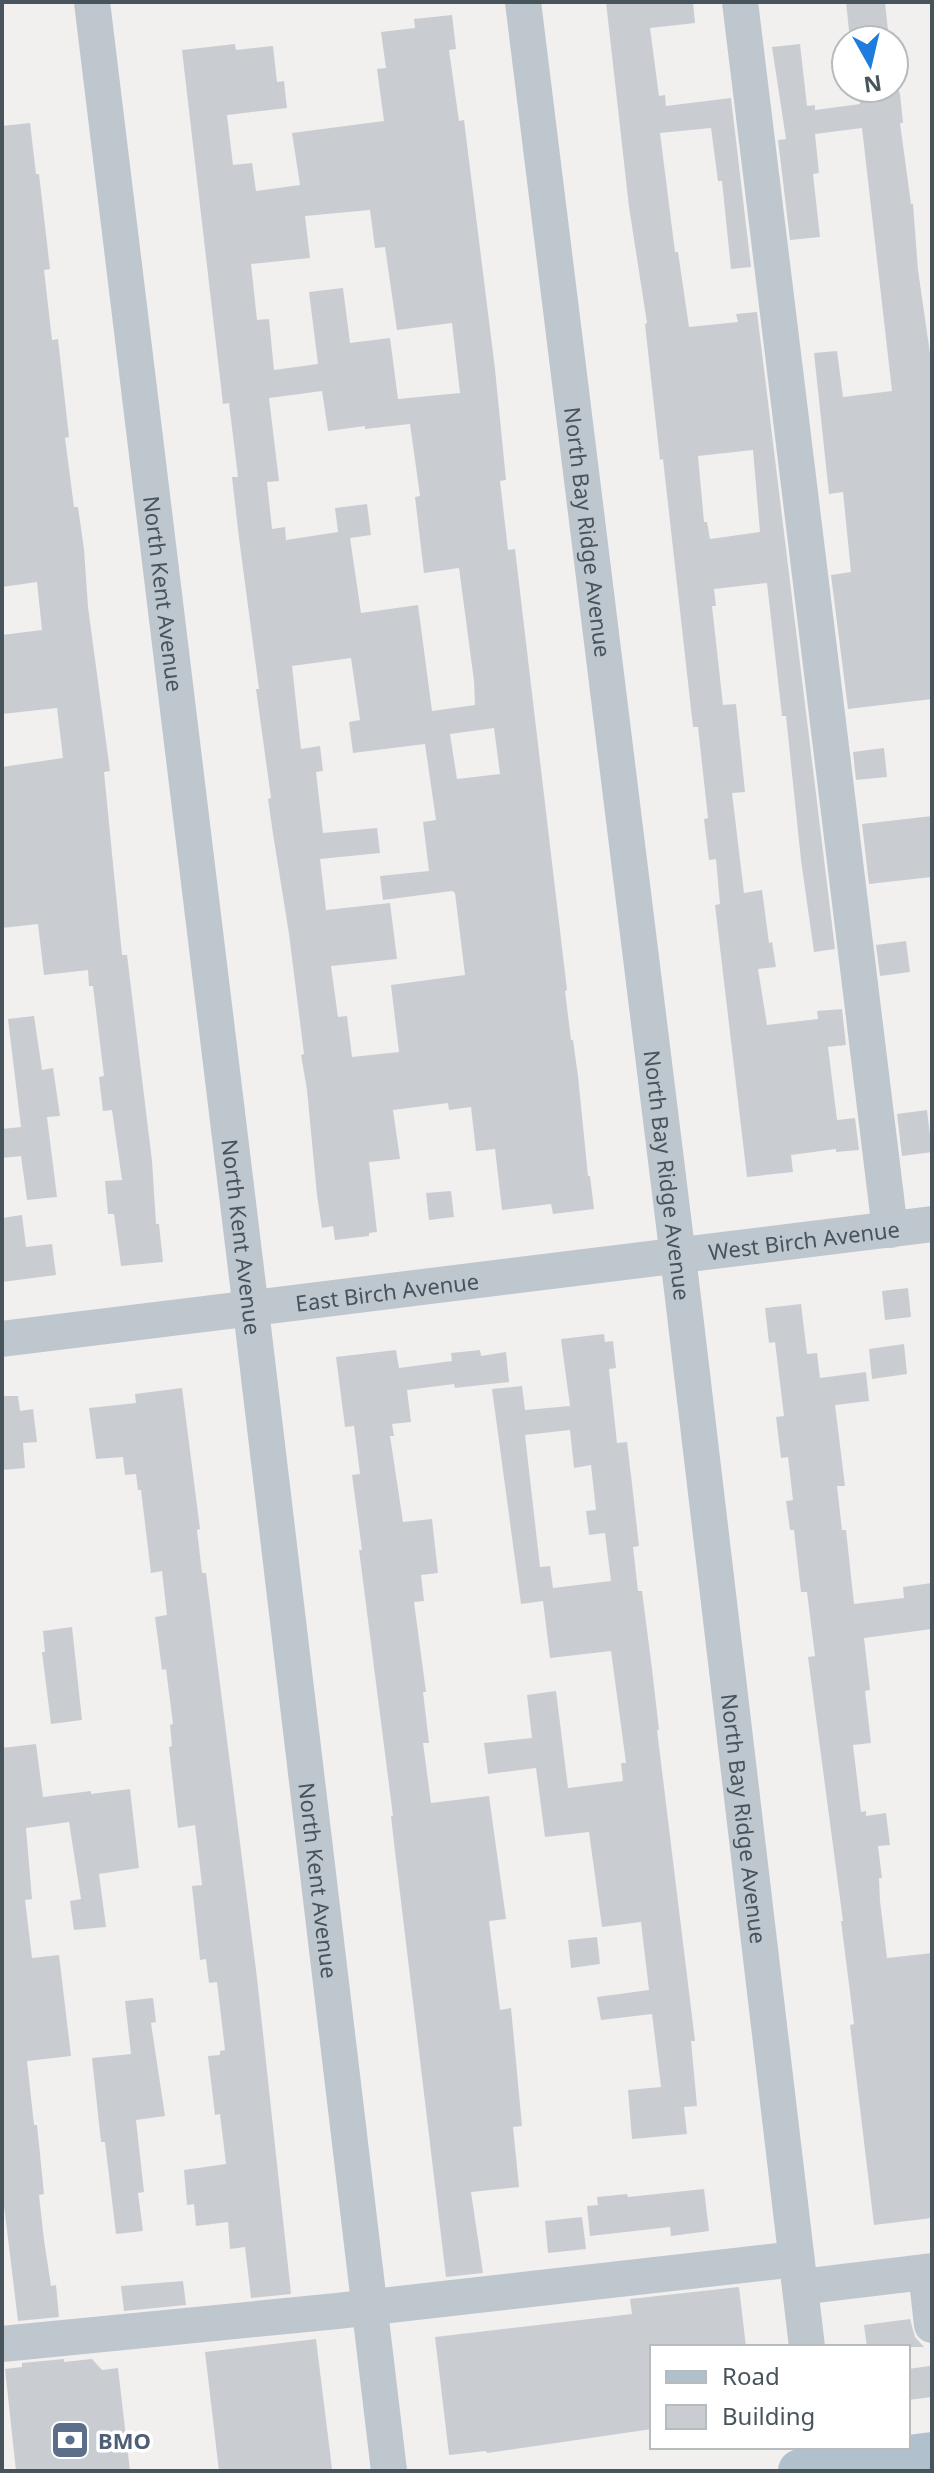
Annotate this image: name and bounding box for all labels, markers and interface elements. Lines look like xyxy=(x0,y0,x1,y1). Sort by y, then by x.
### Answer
north arrow xyxy=(830,24,910,104)
text: N xyxy=(862,69,884,101)
street label: North Bay Ridge Avenue xyxy=(558,405,619,659)
street label: North Kent Avenue xyxy=(137,494,191,693)
street label: North Bay Ridge Avenue xyxy=(638,1048,698,1302)
street label: North Kent Avenue xyxy=(215,1137,269,1337)
street label: West Birch Avenue xyxy=(706,1213,901,1267)
street label: East Birch Avenue xyxy=(294,1265,481,1318)
street label: North Bay Ridge Avenue xyxy=(715,1692,774,1945)
street label: North Kent Avenue xyxy=(292,1781,345,1980)
legend xyxy=(650,2345,910,2449)
text: Road xyxy=(722,2359,780,2392)
text: Building xyxy=(722,2399,815,2432)
bank icon: BMO xyxy=(49,2419,91,2461)
place label: BMO xyxy=(98,2425,151,2455)

